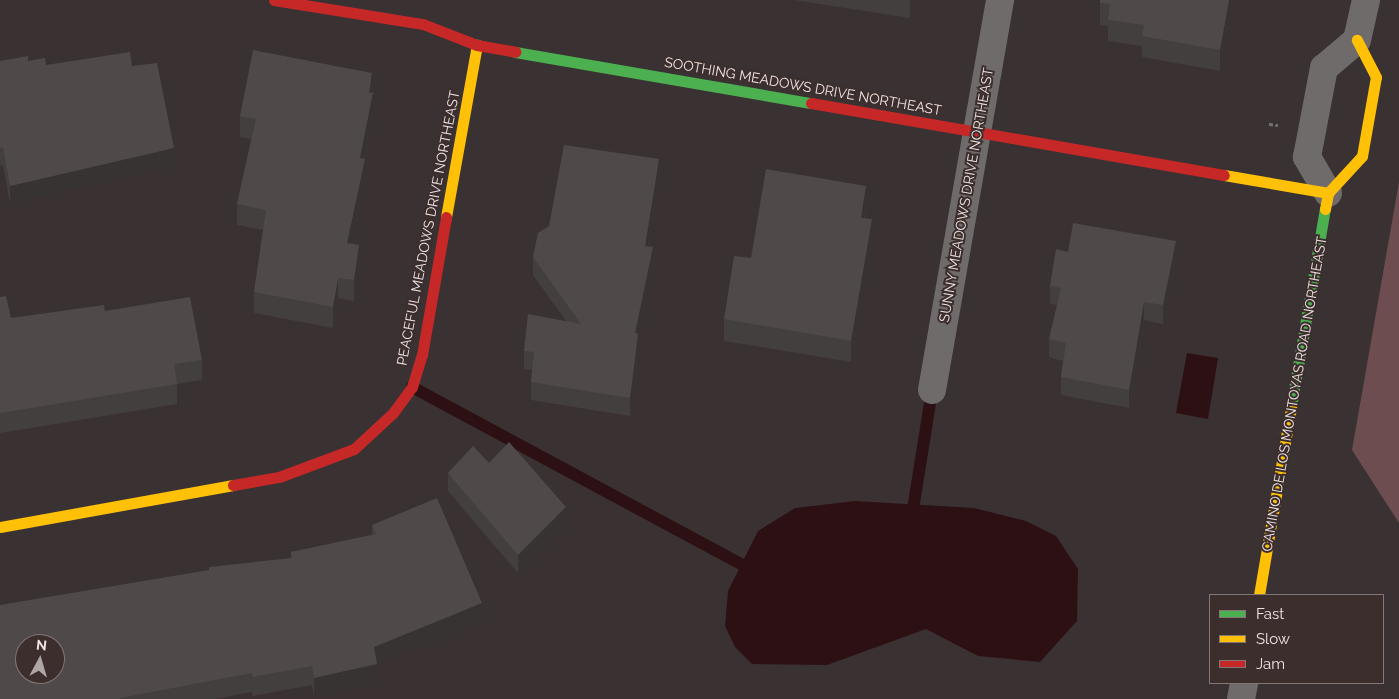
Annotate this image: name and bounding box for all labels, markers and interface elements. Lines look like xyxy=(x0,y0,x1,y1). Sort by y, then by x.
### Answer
street label: SOOTHING MEADOWS DRIVE NORTHEAST xyxy=(663,53,943,119)
street label: SUNNY MEADOWS DRIVE NORTHEAST xyxy=(935,66,997,324)
street label: PEACEFUL MEADOWS DRIVE NORTHEAST xyxy=(393,89,463,367)
street label: CAMINO DE LOS MONTOYAS ROAD NORTHEAST xyxy=(1258,235,1330,553)
legend xyxy=(1209,594,1384,684)
text: Fast xyxy=(1256,605,1284,623)
text: Slow xyxy=(1256,630,1290,648)
north arrow xyxy=(15,634,65,684)
text: N xyxy=(35,637,48,654)
text: Jam xyxy=(1256,655,1285,673)

